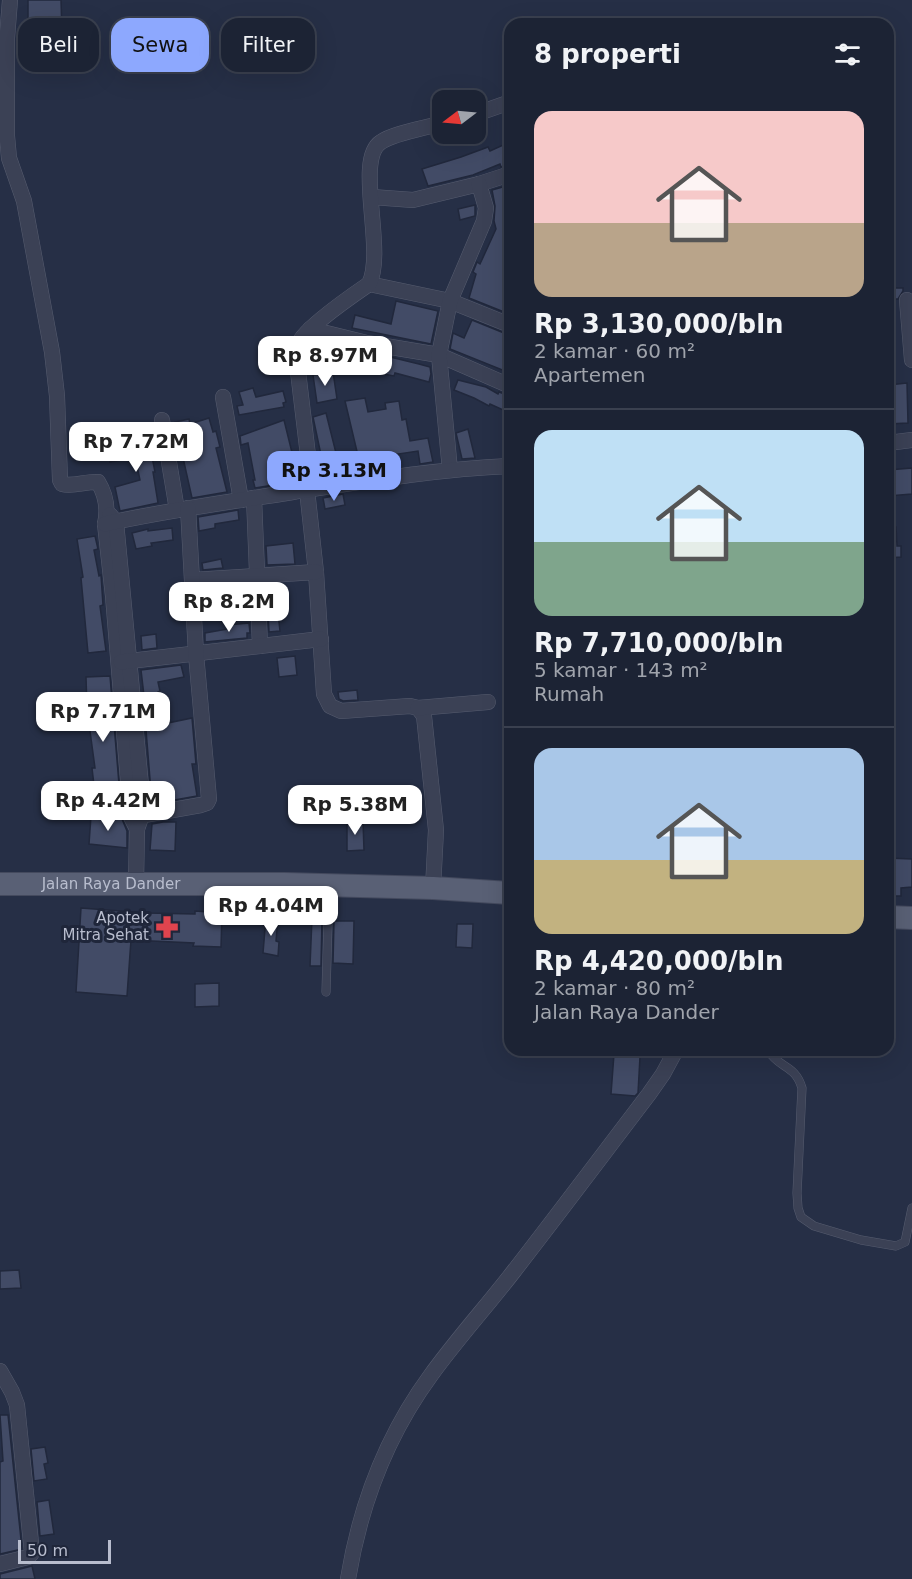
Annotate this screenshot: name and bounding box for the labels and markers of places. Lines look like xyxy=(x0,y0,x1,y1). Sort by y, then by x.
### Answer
pin: Rp 8.97M xyxy=(263,336,387,387)
pin: Rp 7.72M xyxy=(74,422,198,473)
pin: Rp 3.13M xyxy=(272,451,396,502)
pin: Rp 8.2M xyxy=(174,582,284,633)
pin: Rp 7.71M xyxy=(41,692,165,743)
pin: Rp 4.42M xyxy=(46,781,170,832)
pin: Rp 5.38M xyxy=(293,785,417,836)
pin: Rp 4.04M xyxy=(209,886,333,937)
place label: Apotek Mitra Sehat xyxy=(63,909,149,944)
pharmacy icon: Apotek Mitra Sehat xyxy=(154,914,180,940)

